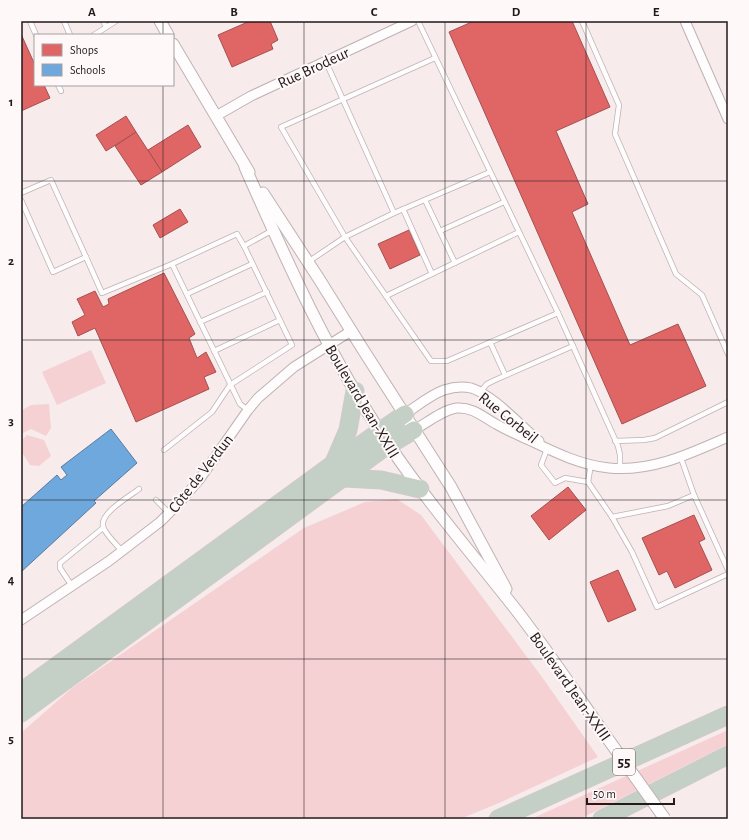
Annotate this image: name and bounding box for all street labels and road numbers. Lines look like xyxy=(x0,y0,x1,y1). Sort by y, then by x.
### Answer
street label: Rue Brodeur xyxy=(275,44,352,91)
street label: Boulevard Jean-XXIII xyxy=(322,342,402,461)
street label: Rue Corbeil xyxy=(476,389,541,446)
street label: Côte de Verdun xyxy=(165,431,236,516)
street label: Boulevard Jean-XXIII xyxy=(527,629,614,744)
road number: 55 xyxy=(613,749,635,775)

